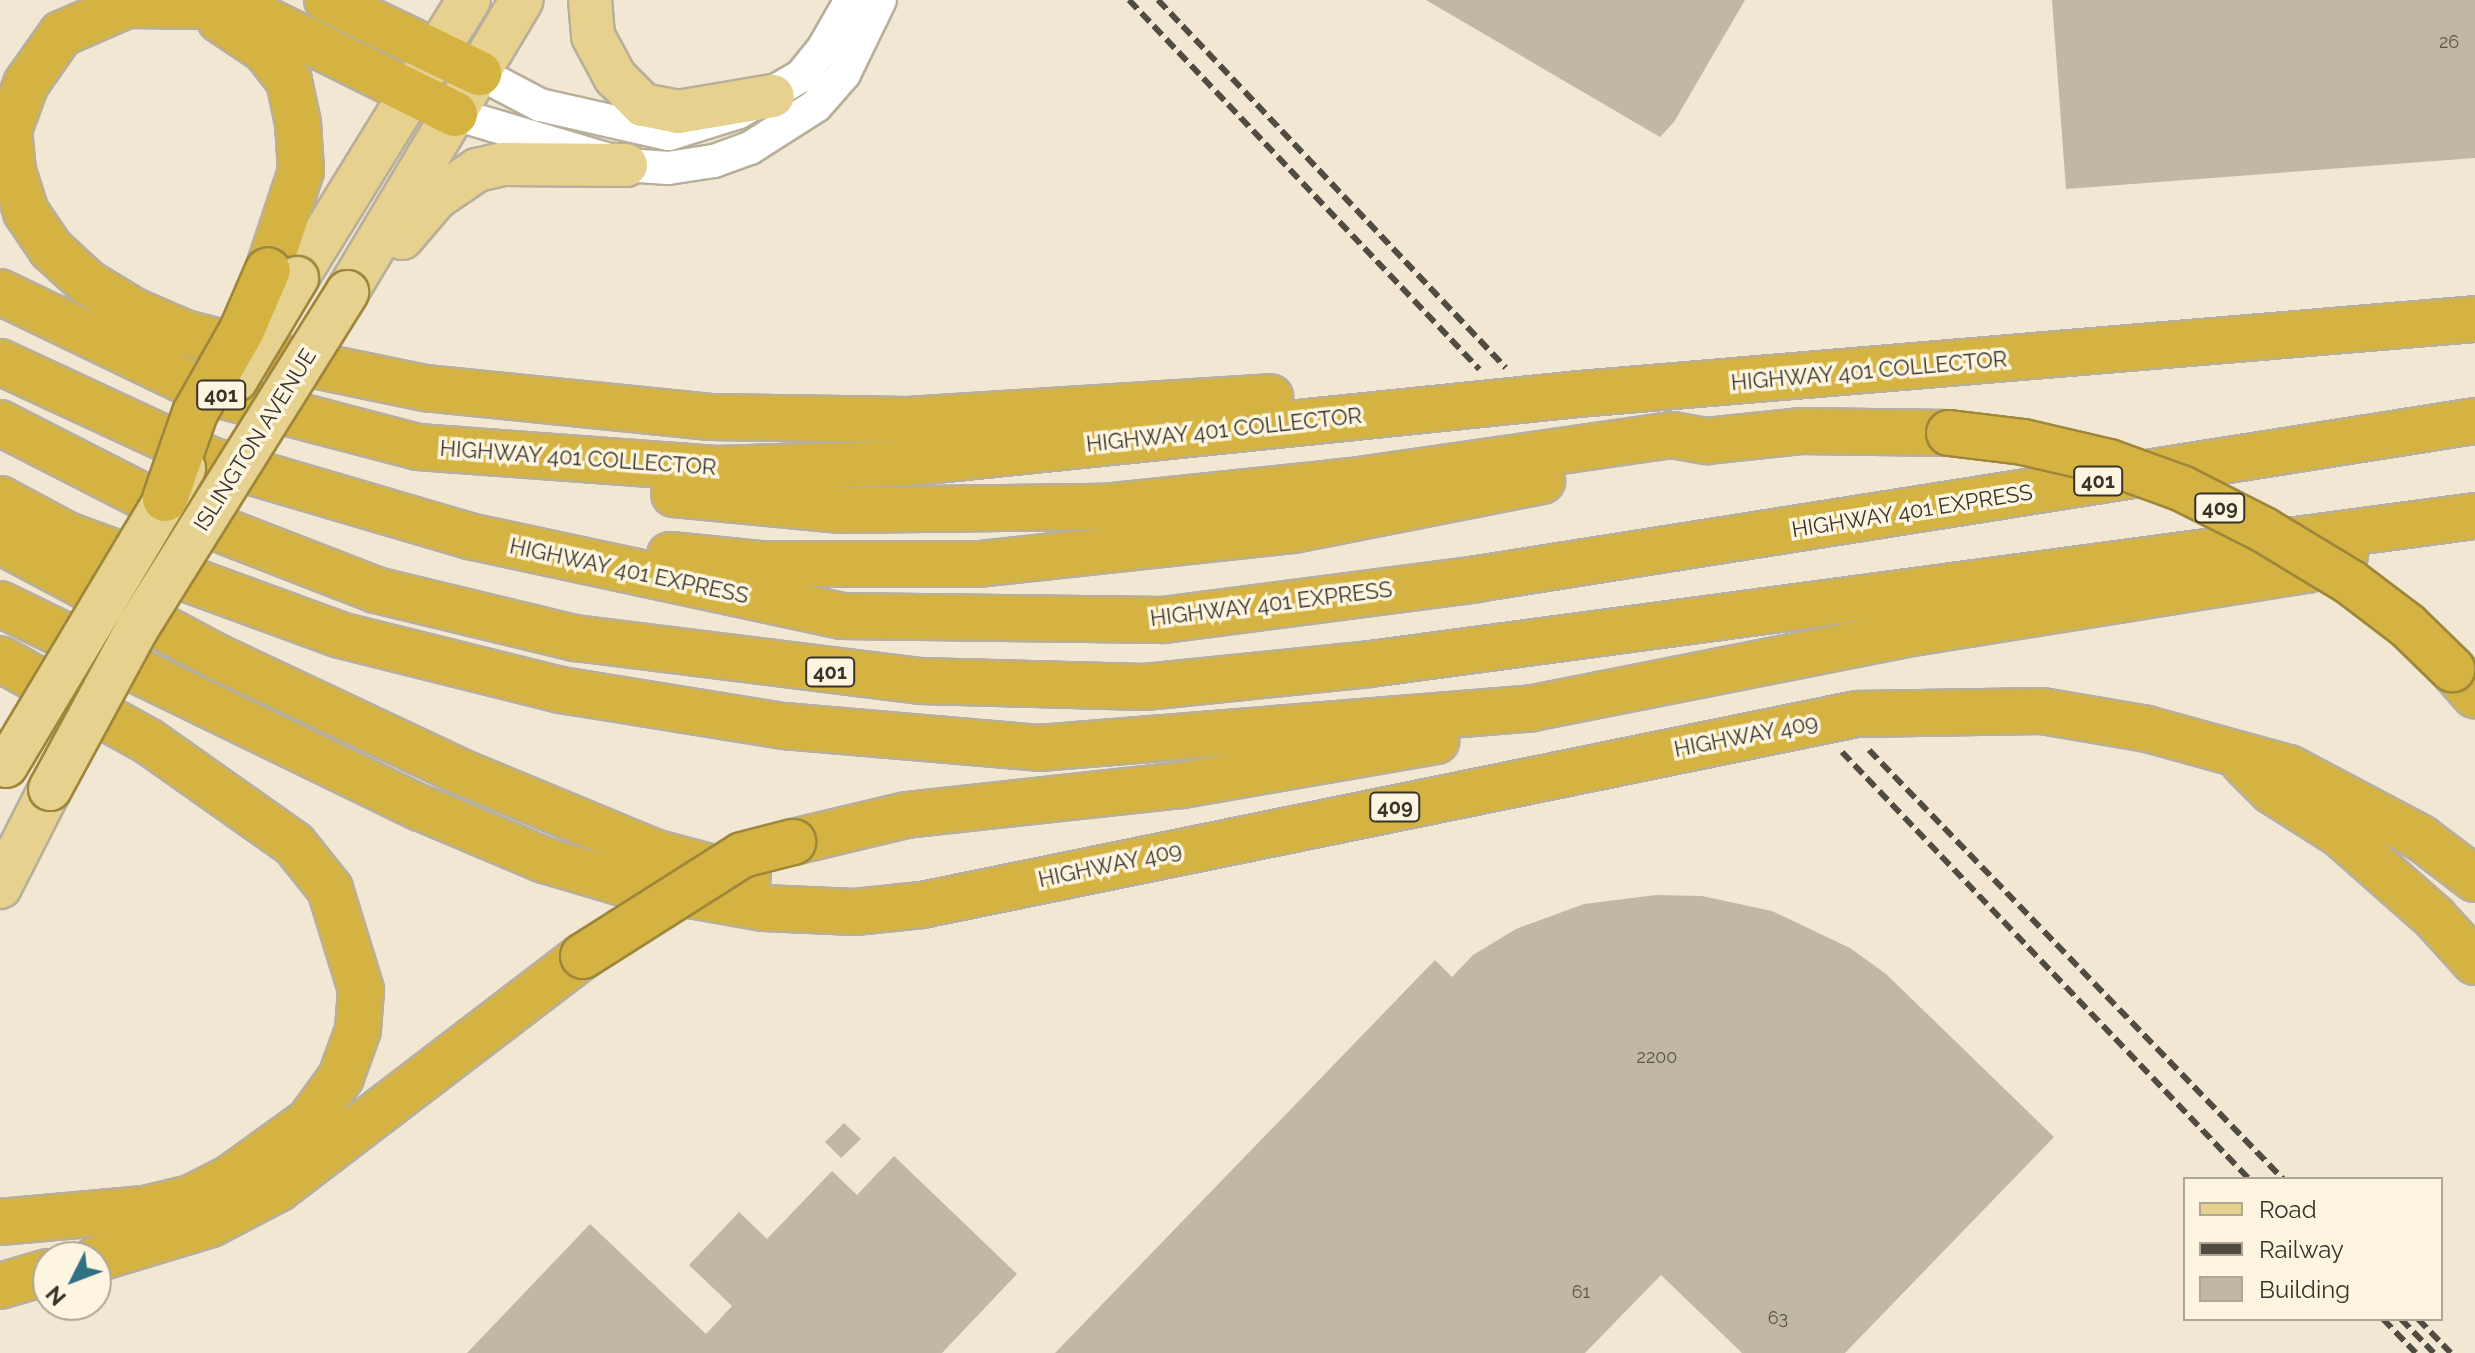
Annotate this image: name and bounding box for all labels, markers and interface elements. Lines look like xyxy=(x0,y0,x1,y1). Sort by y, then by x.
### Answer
house number: 26 xyxy=(2439,31,2459,53)
street label: ISLINGTON AVENUE xyxy=(188,344,322,536)
street label: HIGHWAY 401 COLLECTOR xyxy=(1729,346,2009,396)
road number: 401 xyxy=(195,379,247,411)
street label: HIGHWAY 401 COLLECTOR xyxy=(1084,402,1364,458)
street label: HIGHWAY 401 COLLECTOR xyxy=(438,435,718,481)
road number: 401 xyxy=(2072,465,2124,497)
street label: HIGHWAY 401 EXPRESS xyxy=(1789,479,2035,543)
road number: 409 xyxy=(2194,492,2246,524)
street label: HIGHWAY 401 EXPRESS xyxy=(507,533,751,609)
street label: HIGHWAY 401 EXPRESS xyxy=(1148,576,1394,632)
road number: 401 xyxy=(804,656,856,688)
street label: HIGHWAY 409 xyxy=(1671,709,1821,763)
road number: 409 xyxy=(1369,791,1421,823)
street label: HIGHWAY 409 xyxy=(1035,837,1185,893)
house number: 2200 xyxy=(1637,1046,1677,1068)
legend xyxy=(2183,1177,2443,1321)
text: Road xyxy=(2259,1195,2317,1224)
text: Railway xyxy=(2259,1235,2344,1264)
north arrow xyxy=(32,1241,112,1321)
text: Building xyxy=(2259,1275,2350,1304)
text: N xyxy=(40,1281,71,1311)
house number: 61 xyxy=(1572,1281,1590,1303)
house number: 63 xyxy=(1768,1307,1788,1329)

